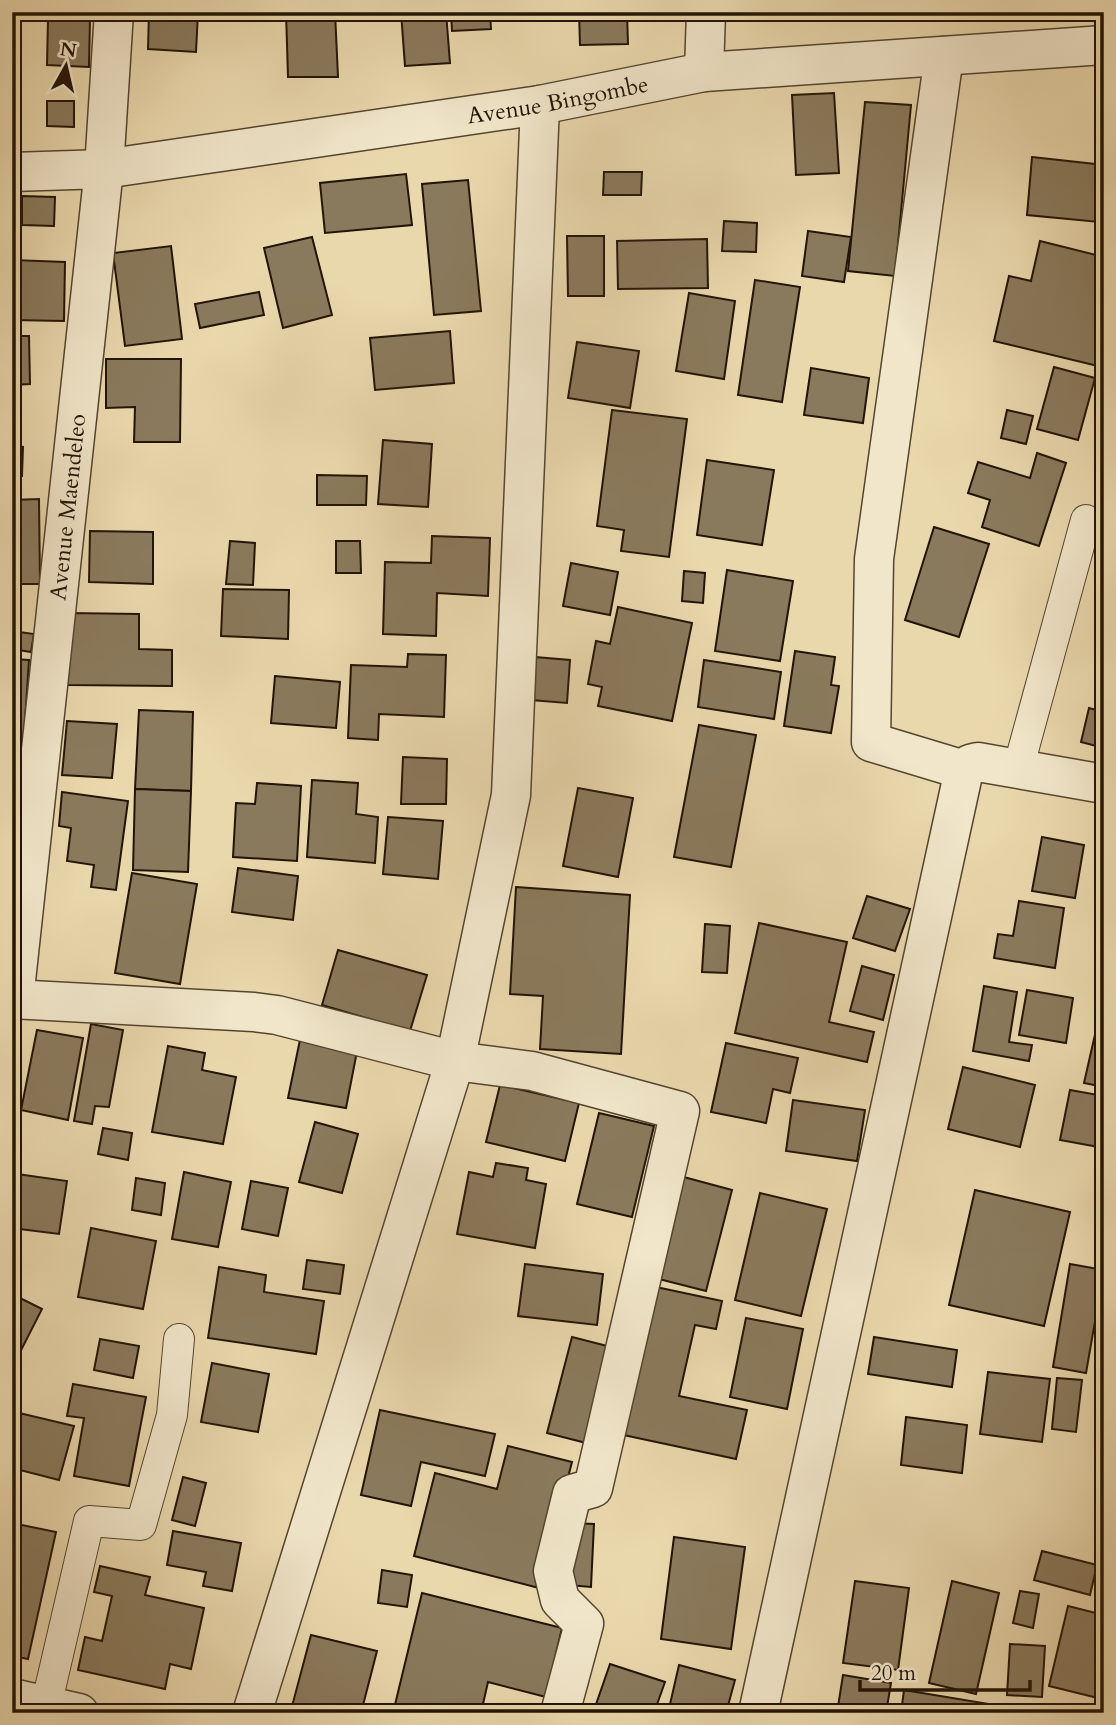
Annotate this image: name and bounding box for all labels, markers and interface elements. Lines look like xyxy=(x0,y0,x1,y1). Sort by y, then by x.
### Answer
north arrow xyxy=(32,32,102,102)
text: N xyxy=(58,36,79,64)
street label: Avenue Bingombe xyxy=(465,69,651,132)
street label: Avenue Maendeleo xyxy=(42,412,93,602)
scale bar xyxy=(860,1648,1030,1692)
text: 20 m xyxy=(871,1659,916,1688)

